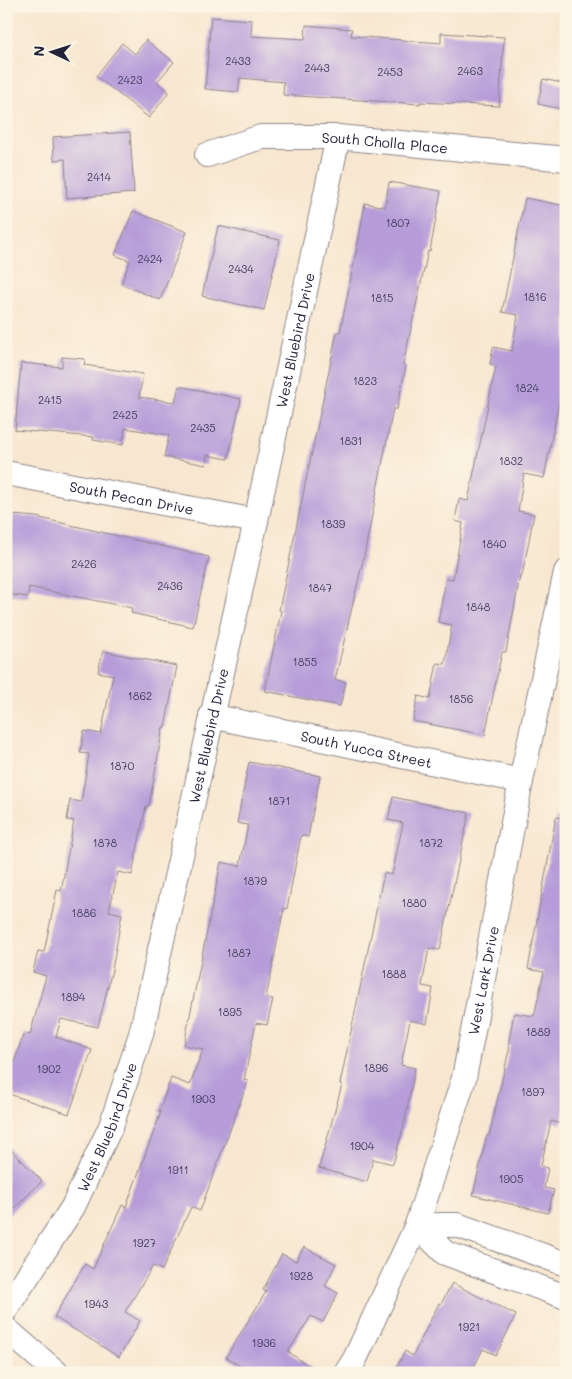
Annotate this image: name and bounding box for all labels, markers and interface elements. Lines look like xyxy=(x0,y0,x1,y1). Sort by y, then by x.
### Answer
north arrow xyxy=(28,28,78,78)
text: N xyxy=(29,45,48,57)
house number: 2433 xyxy=(225,53,251,68)
house number: 2443 xyxy=(304,60,330,75)
house number: 2463 xyxy=(457,63,483,78)
house number: 2453 xyxy=(377,64,403,79)
house number: 2423 xyxy=(117,72,143,87)
street label: South Cholla Place xyxy=(322,128,449,157)
house number: 2414 xyxy=(87,169,112,184)
house number: 1807 xyxy=(386,215,410,230)
house number: 2424 xyxy=(137,251,163,266)
house number: 2434 xyxy=(228,261,254,276)
street label: West Bluebird Drive xyxy=(271,271,318,409)
house number: 1816 xyxy=(523,289,547,304)
house number: 1815 xyxy=(371,290,393,305)
house number: 1823 xyxy=(353,373,378,388)
house number: 1824 xyxy=(515,380,540,395)
house number: 2415 xyxy=(38,392,62,407)
house number: 2425 xyxy=(112,407,138,422)
house number: 2435 xyxy=(190,420,216,435)
house number: 1831 xyxy=(340,433,362,448)
house number: 1832 xyxy=(499,453,523,468)
street label: South Pecan Drive xyxy=(68,476,195,518)
house number: 1839 xyxy=(321,516,346,531)
house number: 1840 xyxy=(482,536,507,551)
house number: 2426 xyxy=(71,556,97,571)
house number: 2436 xyxy=(157,578,183,593)
house number: 1847 xyxy=(308,580,332,595)
house number: 1848 xyxy=(466,599,491,614)
house number: 1855 xyxy=(293,654,317,669)
street label: West Bluebird Drive xyxy=(184,666,232,805)
house number: 1862 xyxy=(128,688,152,703)
house number: 1856 xyxy=(449,691,473,706)
street label: South Yucca Street xyxy=(299,726,434,772)
house number: 1870 xyxy=(110,758,134,773)
house number: 1871 xyxy=(268,793,290,808)
house number: 1878 xyxy=(93,835,118,850)
house number: 1872 xyxy=(419,835,443,850)
house number: 1879 xyxy=(243,873,268,888)
house number: 1880 xyxy=(401,895,427,910)
house number: 1886 xyxy=(72,905,96,920)
street label: West Lark Drive xyxy=(463,924,502,1036)
house number: 1887 xyxy=(227,945,251,960)
house number: 1888 xyxy=(382,966,407,981)
house number: 1894 xyxy=(61,989,86,1004)
house number: 1895 xyxy=(218,1004,242,1019)
house number: 1889 xyxy=(526,1024,551,1039)
street label: West Bluebird Drive xyxy=(72,1060,141,1195)
house number: 1896 xyxy=(364,1060,388,1075)
house number: 1902 xyxy=(37,1061,61,1076)
house number: 1897 xyxy=(521,1084,545,1099)
house number: 1903 xyxy=(191,1091,216,1106)
house number: 1904 xyxy=(350,1138,375,1153)
house number: 1911 xyxy=(167,1162,189,1177)
house number: 1905 xyxy=(499,1171,523,1186)
house number: 1927 xyxy=(132,1235,156,1250)
house number: 1928 xyxy=(289,1268,313,1283)
house number: 1943 xyxy=(84,1296,109,1311)
house number: 1921 xyxy=(458,1319,480,1334)
house number: 1936 xyxy=(252,1335,276,1350)

